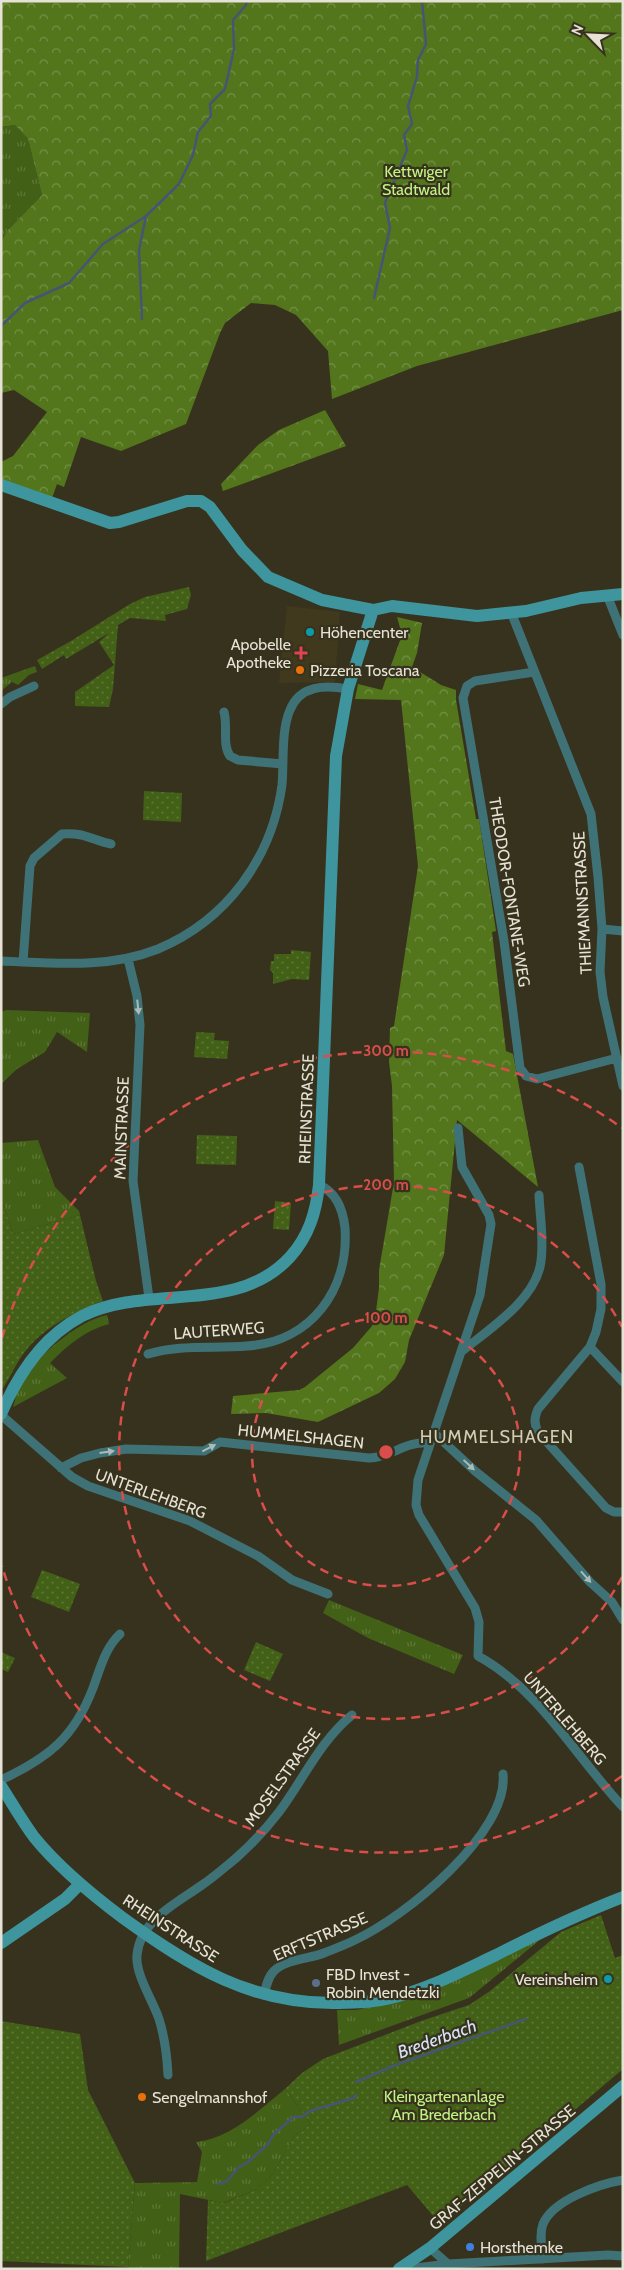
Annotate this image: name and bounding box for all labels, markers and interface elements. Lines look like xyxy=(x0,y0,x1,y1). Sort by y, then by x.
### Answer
north arrow xyxy=(564,10,614,60)
text: N xyxy=(567,22,587,38)
park label: Kettwiger Stadtwald xyxy=(382,162,450,199)
place label: Höhencenter xyxy=(320,623,409,642)
marker: Höhencenter xyxy=(304,626,316,638)
place label: Apobelle Apotheke xyxy=(226,635,291,672)
marker: Apobelle Apotheke xyxy=(295,647,307,659)
place label: Pizzeria Toscana xyxy=(310,661,420,680)
marker: Pizzeria Toscana xyxy=(294,664,306,676)
street label: THEODOR-FONTANE-WEG xyxy=(485,796,534,988)
street label: THIEMANNSTRASSE xyxy=(569,831,596,975)
one-way arrow xyxy=(134,999,142,1015)
text: 300 m xyxy=(363,1042,409,1060)
street label: RHEINSTRASSE xyxy=(295,1054,318,1164)
street label: MAINSTRASSE xyxy=(110,1076,133,1180)
text: 200 m xyxy=(363,1176,409,1194)
text: 100 m xyxy=(364,1309,408,1327)
street label: LAUTERWEG xyxy=(173,1318,265,1343)
street label: HUMMELSHAGEN xyxy=(237,1420,365,1453)
district label: HUMMELSHAGEN xyxy=(420,1426,574,1448)
one-way arrow xyxy=(201,1443,216,1452)
centre of rings xyxy=(377,1443,395,1461)
one-way arrow xyxy=(99,1447,115,1455)
one-way arrow xyxy=(462,1459,474,1471)
street label: UNTERLEHBERG xyxy=(93,1465,209,1522)
one-way arrow xyxy=(580,1570,591,1583)
street label: UNTERLEHBERG xyxy=(519,1668,610,1769)
street label: MOSELSTRASSE xyxy=(241,1725,324,1830)
street label: RHEINSTRASSE xyxy=(119,1890,222,1966)
street label: ERFTSTRASSE xyxy=(270,1908,370,1965)
place label: FBD Invest - Robin Mendetzki xyxy=(326,1965,439,2002)
place label: Vereinsheim xyxy=(515,1970,598,1989)
marker: Vereinsheim xyxy=(602,1973,614,1985)
marker: FBD Invest - Robin Mendetzki xyxy=(310,1977,322,1989)
water label: Brederbach xyxy=(394,2015,480,2063)
park label: Kleingartenanlage Am Brederbach xyxy=(384,2087,504,2124)
place label: Sengelmannshof xyxy=(152,2088,268,2107)
marker: Sengelmannshof xyxy=(136,2091,148,2103)
street label: GRAF-ZEPPELIN-STRASSE xyxy=(425,2101,579,2234)
place label: Horsthemke xyxy=(480,2238,563,2257)
marker: Horsthemke xyxy=(464,2241,476,2253)

